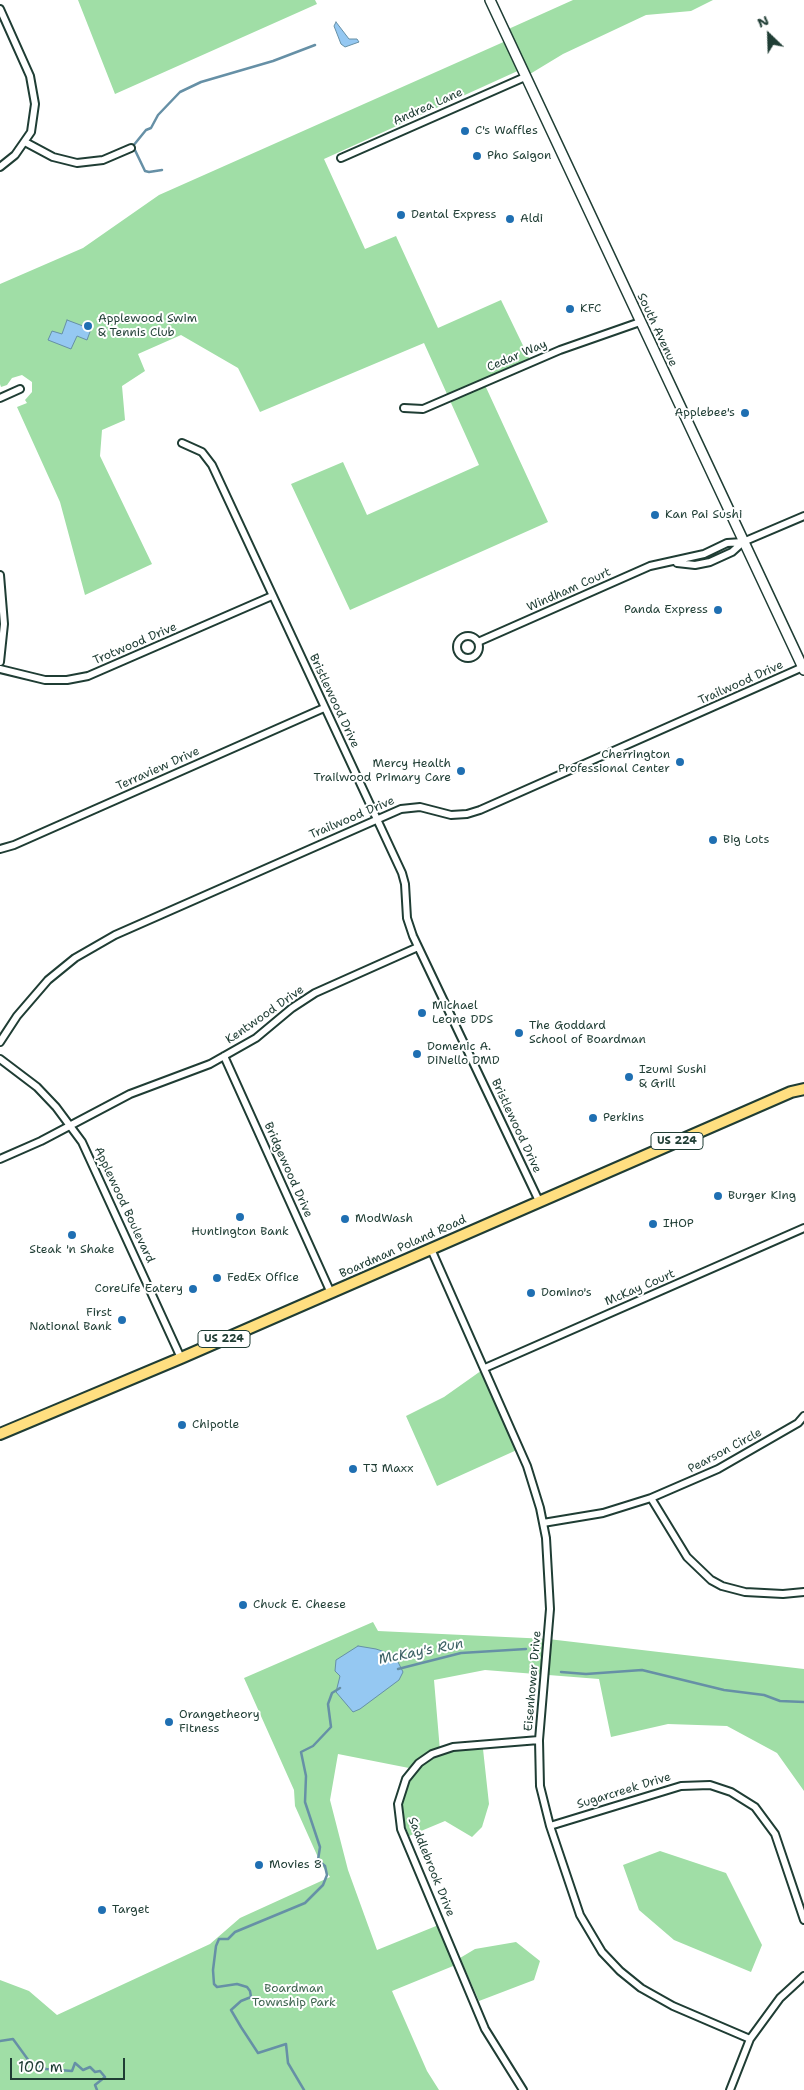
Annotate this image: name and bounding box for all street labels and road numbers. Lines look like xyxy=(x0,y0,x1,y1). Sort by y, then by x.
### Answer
street label: Andrea Lane xyxy=(391,85,465,129)
street label: South Avenue xyxy=(634,291,680,369)
street label: Cedar Way xyxy=(485,337,549,375)
street label: Windham Court xyxy=(525,565,613,615)
street label: Trotwood Drive xyxy=(91,620,179,668)
street label: Bristlewood Drive xyxy=(306,652,362,750)
street label: Trailwood Drive xyxy=(696,658,786,708)
street label: Terraview Drive xyxy=(114,744,202,794)
street label: Trailwood Drive xyxy=(307,794,397,842)
street label: Kentwood Drive xyxy=(223,983,307,1047)
street label: Bristlewood Drive xyxy=(488,1077,544,1175)
street label: Bridgewood Drive xyxy=(260,1120,316,1220)
road number: US 224 xyxy=(651,1132,703,1150)
street label: Applewood Boulevard xyxy=(91,1145,157,1265)
street label: Boardman Poland Road xyxy=(337,1212,469,1282)
street label: McKay Court xyxy=(603,1267,677,1309)
road number: US 224 xyxy=(198,1330,250,1348)
street label: Pearson Circle xyxy=(686,1425,764,1477)
street label: Eisenhower Drive xyxy=(521,1630,545,1732)
street label: Sugarcreek Drive xyxy=(575,1770,673,1812)
street label: Saddlebrook Drive xyxy=(404,1815,458,1919)

